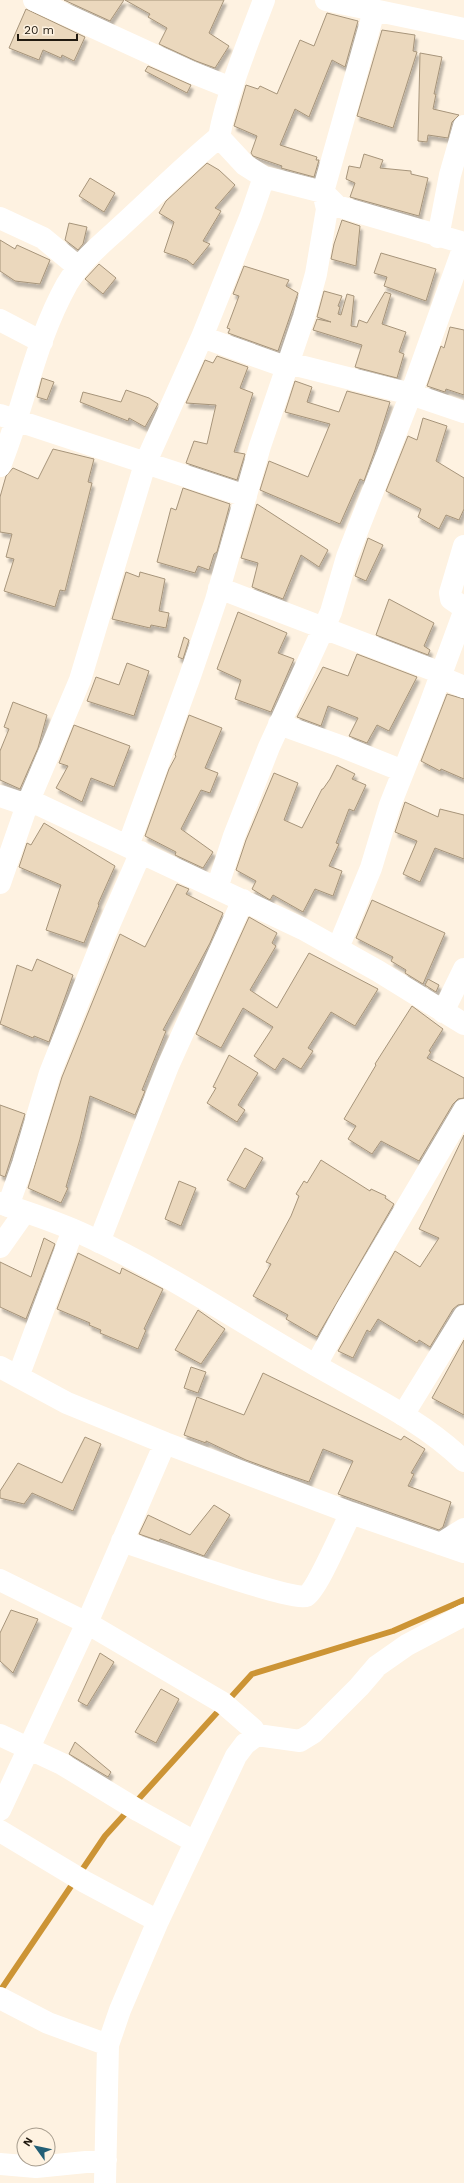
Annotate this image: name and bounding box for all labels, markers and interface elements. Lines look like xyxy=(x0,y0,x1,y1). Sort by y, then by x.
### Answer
scale bar xyxy=(18,16,77,42)
text: 20 m xyxy=(24,23,54,37)
north arrow xyxy=(16,2127,56,2167)
text: N xyxy=(20,2135,36,2149)

